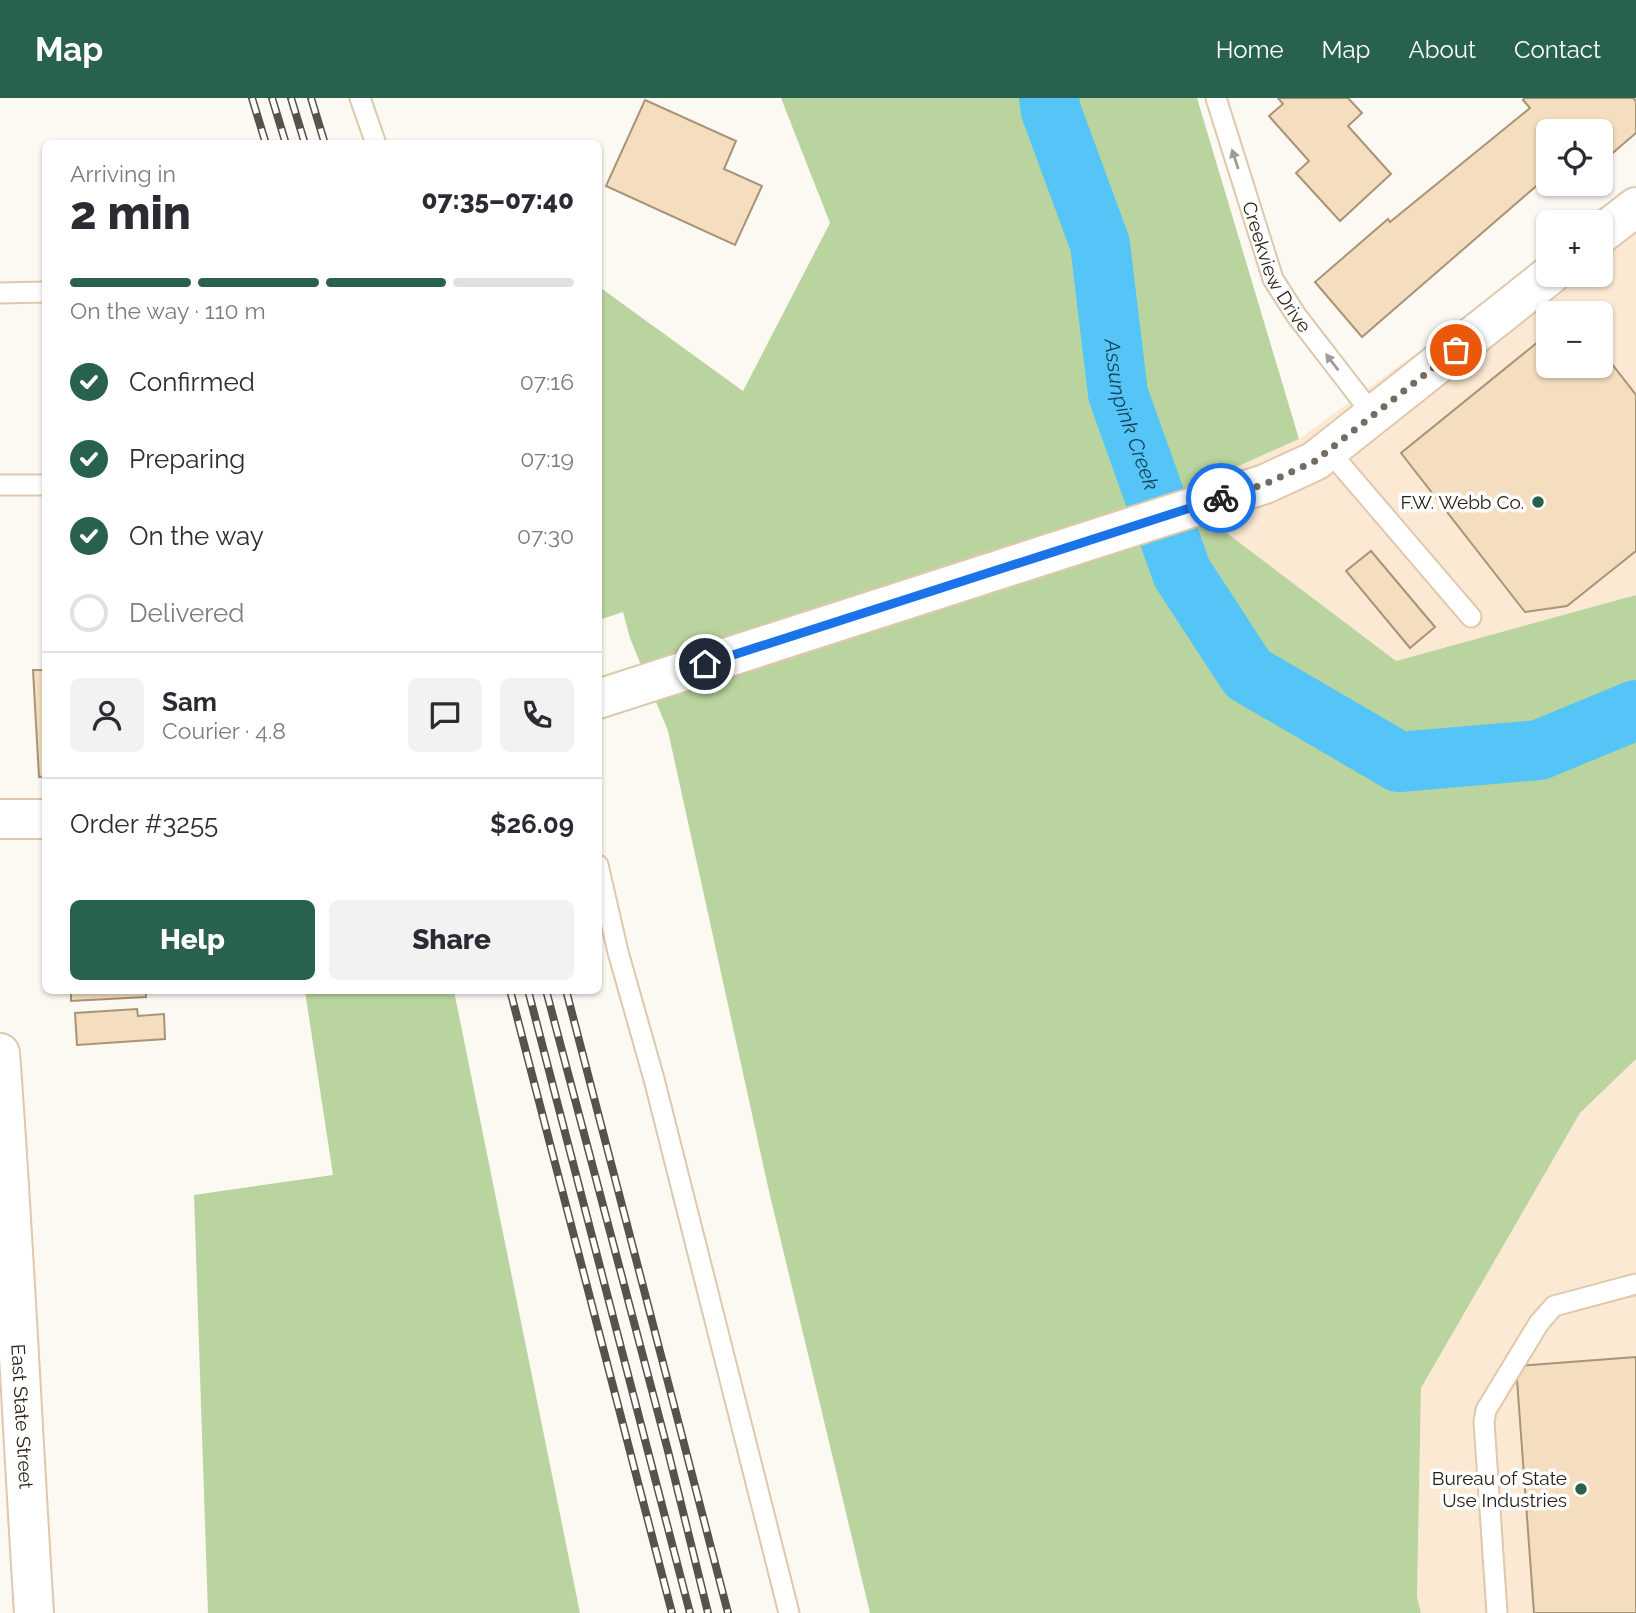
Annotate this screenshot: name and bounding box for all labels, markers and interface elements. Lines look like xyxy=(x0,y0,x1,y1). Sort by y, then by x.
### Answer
text: Map xyxy=(35,30,103,69)
text: Home xyxy=(1216,35,1284,64)
text: Map xyxy=(1322,35,1370,64)
text: About xyxy=(1408,35,1476,64)
text: Contact xyxy=(1514,35,1601,64)
map controls xyxy=(1536,119,1613,378)
button: locate xyxy=(1536,119,1613,196)
one-way arrow xyxy=(1229,149,1240,170)
text: Arriving in xyxy=(70,160,176,187)
text: 07:35–07:40 xyxy=(422,185,574,215)
text: 2 min xyxy=(70,186,191,240)
street label: Creekview Drive xyxy=(1238,199,1316,336)
button: + xyxy=(1536,210,1613,287)
text: On the way · 110 m xyxy=(70,297,266,324)
button: − xyxy=(1536,301,1613,378)
pin xyxy=(1426,320,1486,380)
icon: bag xyxy=(1437,331,1475,369)
water label: Assunpink Creek xyxy=(1099,337,1164,493)
one-way arrow xyxy=(1326,353,1340,371)
icon: check xyxy=(70,363,108,401)
text: Confirmed xyxy=(129,367,255,397)
text: 07:16 xyxy=(520,368,574,395)
icon: check xyxy=(70,440,108,478)
text: Preparing xyxy=(129,444,245,474)
text: 07:19 xyxy=(520,445,574,472)
courier xyxy=(1186,463,1256,533)
icon: bike xyxy=(1202,479,1240,517)
place label: F.W. Webb Co. xyxy=(1400,491,1524,513)
marker: F.W. Webb Co. xyxy=(1530,494,1546,510)
icon: check xyxy=(70,517,108,555)
text: On the way xyxy=(129,521,264,551)
text: 07:30 xyxy=(517,522,574,549)
text: Delivered xyxy=(129,598,244,628)
pin xyxy=(675,634,735,694)
icon: home xyxy=(686,645,724,683)
button: person xyxy=(70,678,144,752)
button: chat xyxy=(408,678,482,752)
button: phone xyxy=(500,678,574,752)
text: Sam xyxy=(162,687,217,717)
text: Courier · 4.8 xyxy=(162,717,286,744)
text: Order #3255 xyxy=(70,809,218,839)
text: $26.09 xyxy=(490,809,574,839)
button: Help xyxy=(70,900,315,980)
button: Share xyxy=(329,900,574,980)
street label: East State Street xyxy=(7,1343,38,1490)
place label: Bureau of State Use Industries xyxy=(1432,1467,1567,1511)
marker: Bureau of State Use Industries xyxy=(1573,1481,1589,1497)

